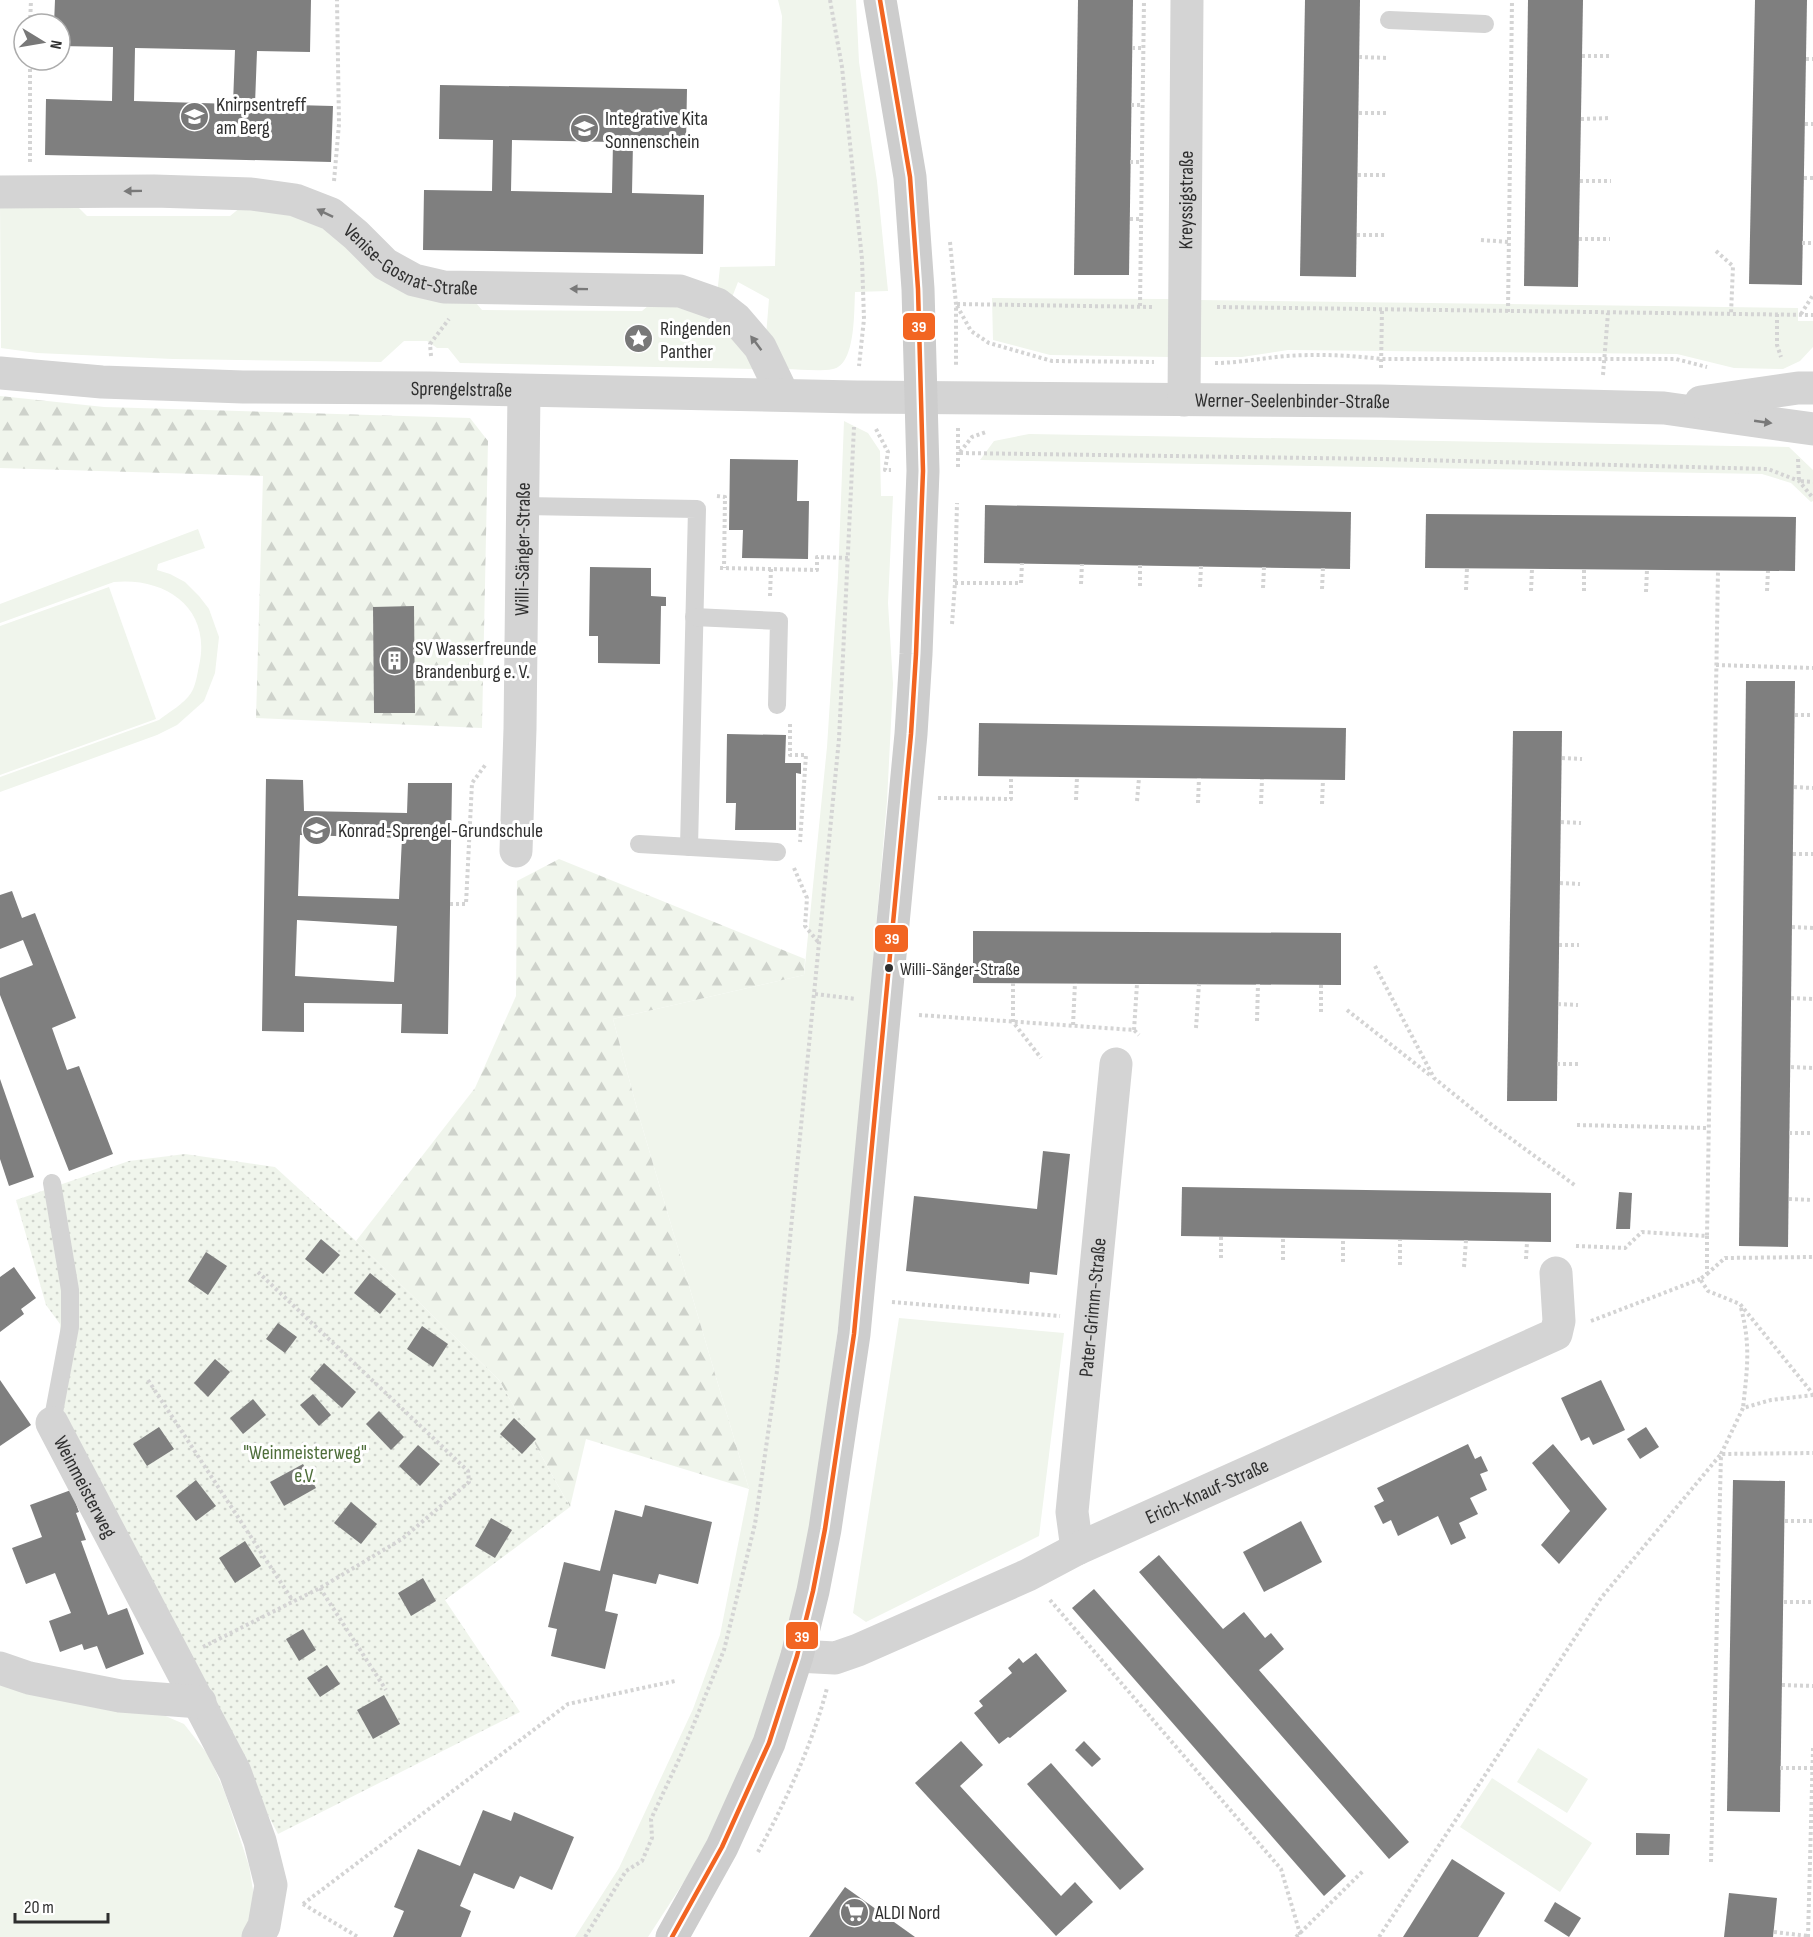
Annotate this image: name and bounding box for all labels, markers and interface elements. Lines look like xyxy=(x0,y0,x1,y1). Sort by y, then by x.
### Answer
north arrow xyxy=(12,12,72,72)
text: N xyxy=(45,39,65,51)
place label: Knirpsentreff am Berg xyxy=(216,93,307,140)
school or university icon: Knirpsentreff am Berg xyxy=(179,100,211,132)
place label: Integrative Kita Sonnenschein xyxy=(605,107,708,154)
school or university icon: Integrative Kita Sonnenschein xyxy=(568,113,600,145)
street label: Kreyssigstraße xyxy=(1174,151,1199,249)
one-way arrow xyxy=(123,186,142,196)
one-way arrow xyxy=(316,208,333,217)
street label: Venise-Gosnat-Straße xyxy=(338,219,478,301)
one-way arrow xyxy=(570,285,589,294)
line badge: 39 xyxy=(902,312,936,341)
place label: Ringenden Panther xyxy=(660,317,731,364)
text: 39 xyxy=(912,318,926,337)
place icon: Ringenden Panther xyxy=(623,323,655,355)
one-way arrow xyxy=(749,335,762,351)
street label: Sprengelstraße xyxy=(411,377,512,403)
street label: Werner-Seelenbinder-Straße xyxy=(1195,389,1390,414)
one-way arrow xyxy=(1754,418,1773,427)
street label: Willi-Sänger-Straße xyxy=(510,482,536,616)
place label: SV Wasserfreunde Brandenburg e. V. xyxy=(415,637,537,684)
building icon: SV Wasserfreunde Brandenburg e. V. xyxy=(378,644,410,676)
school or university icon: Konrad-Sprengel-Grundschule xyxy=(301,814,333,846)
place label: Konrad-Sprengel-Grundschule xyxy=(338,819,543,843)
line badge: 39 xyxy=(874,924,909,953)
text: 39 xyxy=(885,930,899,949)
place label: Willi-Sänger-Straße xyxy=(900,959,1020,980)
marker: Willi-Sänger-Straße xyxy=(883,962,895,974)
street label: Pater-Grimm-Straße xyxy=(1074,1237,1112,1378)
street label: Weinmeisterweg xyxy=(48,1432,121,1542)
park label: "Weinmeisterweg" e.V. xyxy=(243,1441,367,1488)
street label: Erich-Knauf-Straße xyxy=(1142,1454,1273,1530)
line badge: 39 xyxy=(785,1621,819,1650)
text: 39 xyxy=(795,1628,809,1647)
scale bar xyxy=(15,1886,108,1924)
supermarket icon: ALDI Nord xyxy=(838,1896,870,1928)
text: 20 m xyxy=(24,1897,54,1918)
place label: ALDI Nord xyxy=(874,1901,940,1925)

